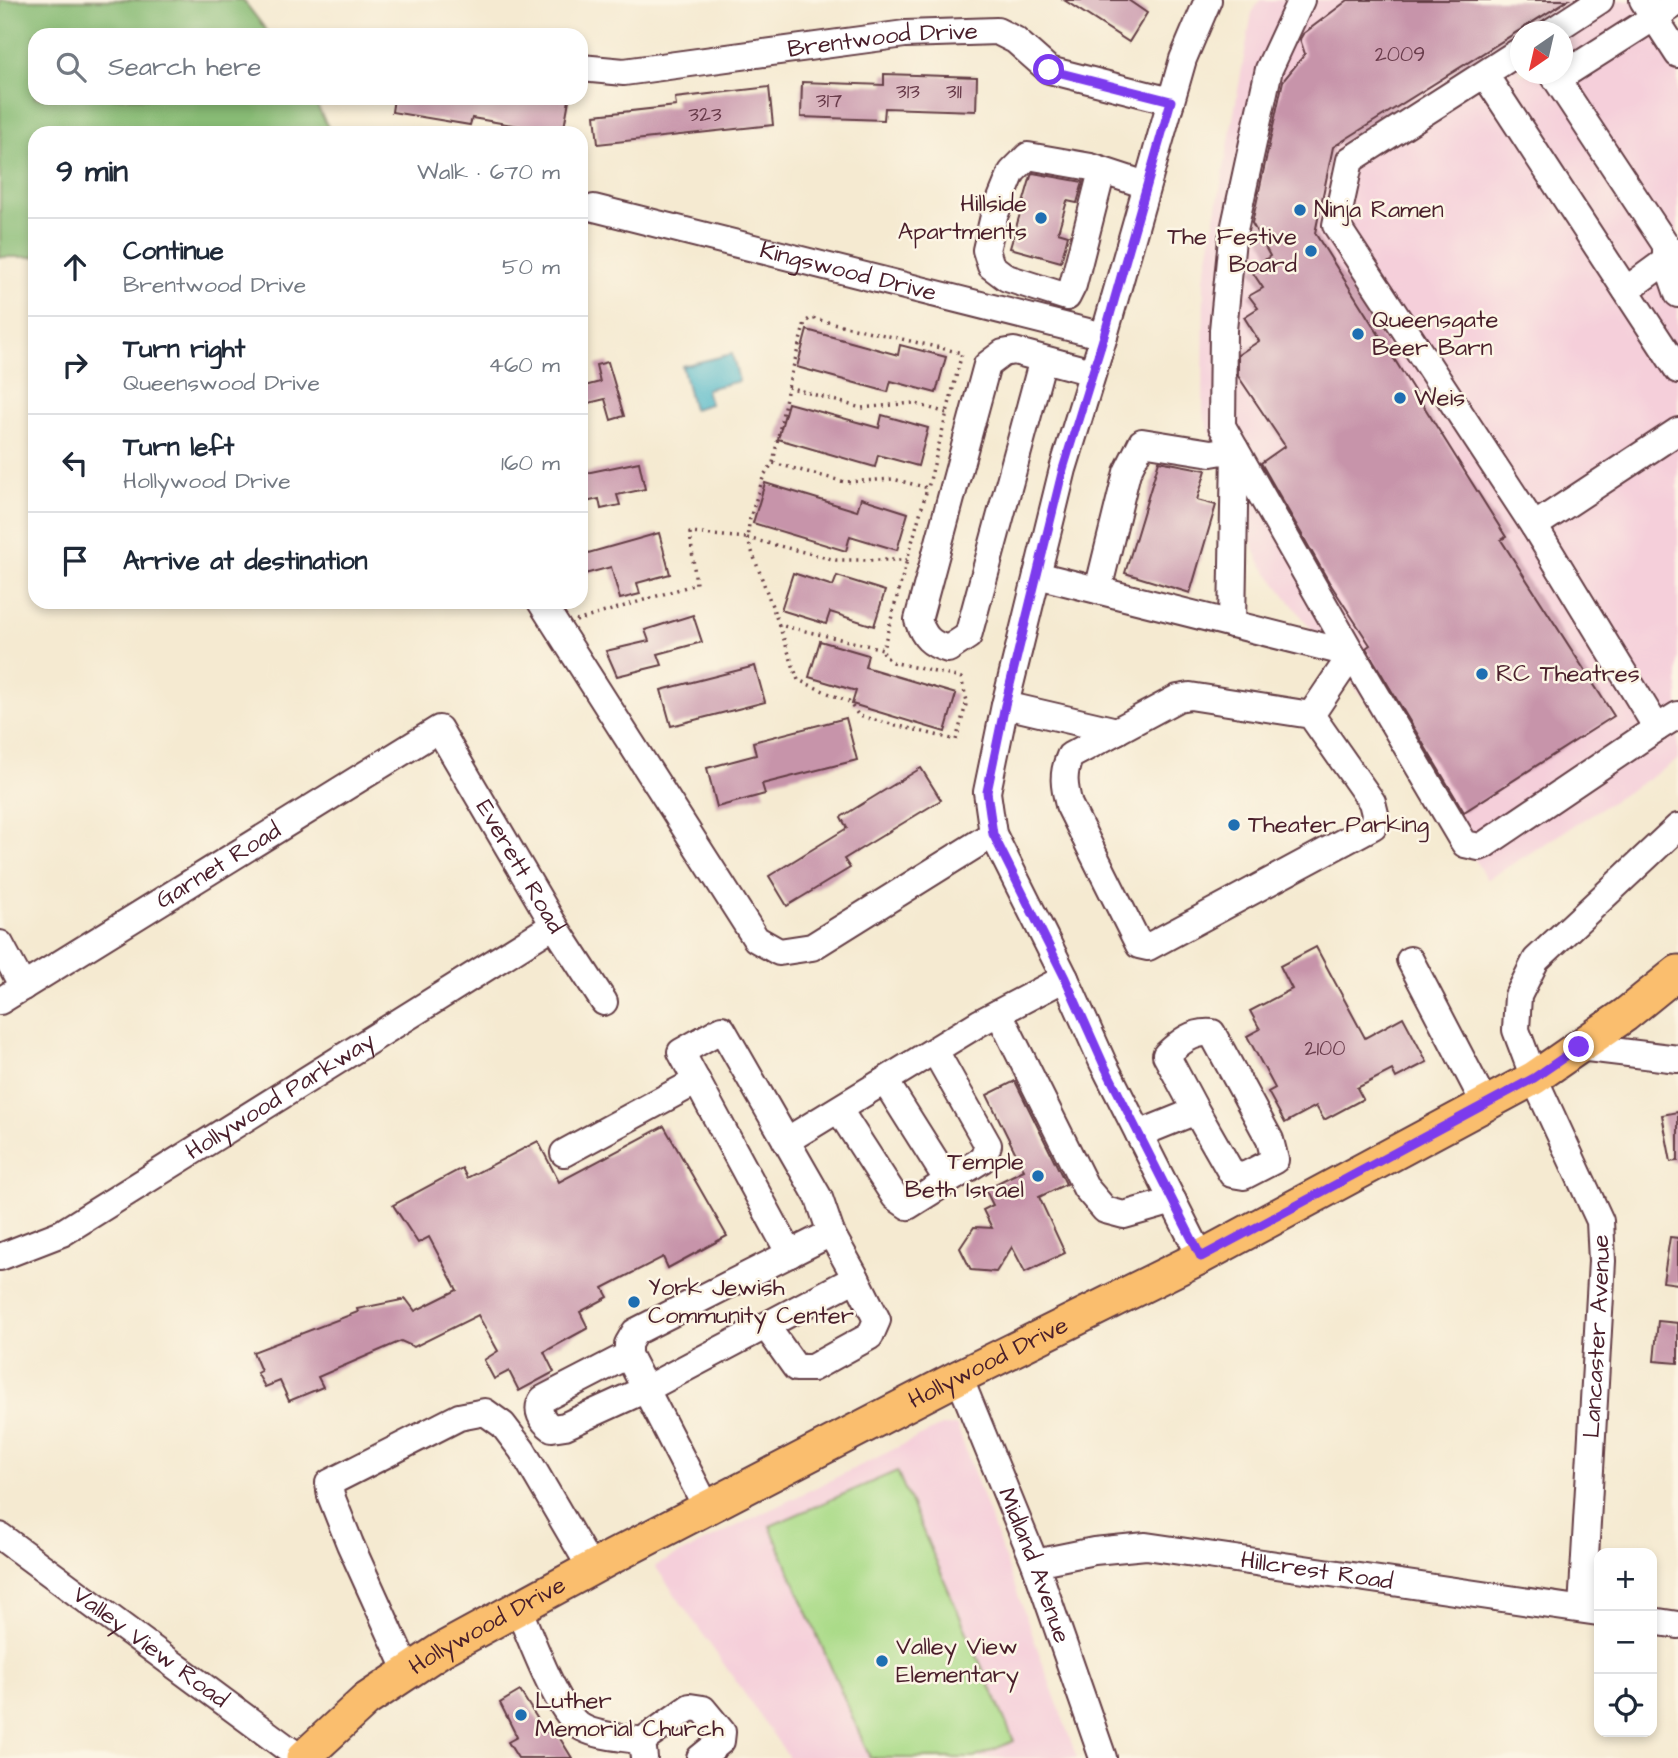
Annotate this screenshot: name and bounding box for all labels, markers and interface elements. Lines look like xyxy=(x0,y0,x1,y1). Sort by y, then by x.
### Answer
street label: Brentwood Drive xyxy=(785,15,978,67)
north arrow xyxy=(1510,21,1573,84)
search box xyxy=(28,28,588,105)
house number: 2009 xyxy=(1375,40,1425,69)
icon: search xyxy=(52,48,90,86)
text: Search here xyxy=(108,49,261,85)
route start xyxy=(1033,54,1064,85)
house number: 313 xyxy=(896,77,920,106)
house number: 311 xyxy=(946,77,962,106)
house number: 317 xyxy=(816,86,842,115)
house number: 323 xyxy=(688,100,722,129)
text: 9 min xyxy=(56,151,128,193)
text: Walk · 670 m xyxy=(417,156,560,188)
place label: Hillside Apartments xyxy=(898,187,1027,249)
place label: Ninja Ramen xyxy=(1314,193,1444,227)
marker: Ninja Ramen xyxy=(1292,202,1308,218)
marker: Hillside Apartments xyxy=(1033,210,1049,226)
place label: The Festive Board xyxy=(1167,220,1297,282)
text: Continue xyxy=(123,233,224,269)
street label: Kingswood Drive xyxy=(756,233,940,310)
marker: The Festive Board xyxy=(1303,243,1319,259)
icon: ahead xyxy=(56,248,94,286)
text: 50 m xyxy=(502,251,560,283)
text: Brentwood Drive xyxy=(123,269,306,301)
place label: Queensgate Beer Barn xyxy=(1372,303,1499,365)
marker: Queensgate Beer Barn xyxy=(1350,326,1366,342)
text: Turn right xyxy=(123,331,245,367)
icon: right xyxy=(56,346,94,384)
text: 460 m xyxy=(488,349,560,381)
text: Queenswood Drive xyxy=(123,367,320,399)
place label: Weis xyxy=(1414,381,1465,415)
marker: Weis xyxy=(1392,390,1408,406)
text: Turn left xyxy=(123,429,234,465)
icon: left xyxy=(56,444,94,482)
text: 160 m xyxy=(501,447,560,479)
text: Hollywood Drive xyxy=(123,465,291,497)
icon: arrive xyxy=(56,542,94,580)
text: Arrive at destination xyxy=(123,543,368,579)
place label: RC Theatres xyxy=(1496,657,1640,691)
marker: RC Theatres xyxy=(1474,666,1490,682)
street label: Everett Road xyxy=(467,793,572,940)
place label: Theater Parking xyxy=(1248,808,1429,843)
street label: Garnet Road xyxy=(149,814,288,917)
marker: Theater Parking xyxy=(1226,817,1242,833)
street label: Hollywood Parkway xyxy=(179,1024,382,1168)
route end xyxy=(1563,1031,1594,1062)
house number: 2100 xyxy=(1304,1034,1346,1063)
place label: Temple Beth Israel xyxy=(905,1145,1024,1207)
marker: Temple Beth Israel xyxy=(1030,1168,1046,1184)
street label: Lancaster Avenue xyxy=(1575,1234,1619,1439)
place label: York Jewish Community Center xyxy=(648,1271,854,1334)
marker: York Jewish Community Center xyxy=(626,1294,642,1310)
street label: Hollywood Drive xyxy=(903,1308,1074,1417)
street label: Midland Avenue xyxy=(989,1483,1079,1648)
street label: Hillcrest Road xyxy=(1238,1543,1395,1599)
map controls xyxy=(1594,1548,1657,1737)
button: + xyxy=(1594,1548,1657,1611)
street label: Hollywood Drive xyxy=(402,1568,572,1684)
street label: Valley View Road xyxy=(65,1578,235,1716)
button: − xyxy=(1594,1611,1657,1674)
place label: Valley View Elementary xyxy=(896,1630,1019,1693)
marker: Valley View Elementary xyxy=(874,1653,890,1669)
button: locate xyxy=(1594,1674,1657,1737)
place label: Luther Memorial Church xyxy=(535,1684,724,1746)
marker: Luther Memorial Church xyxy=(513,1707,529,1723)

